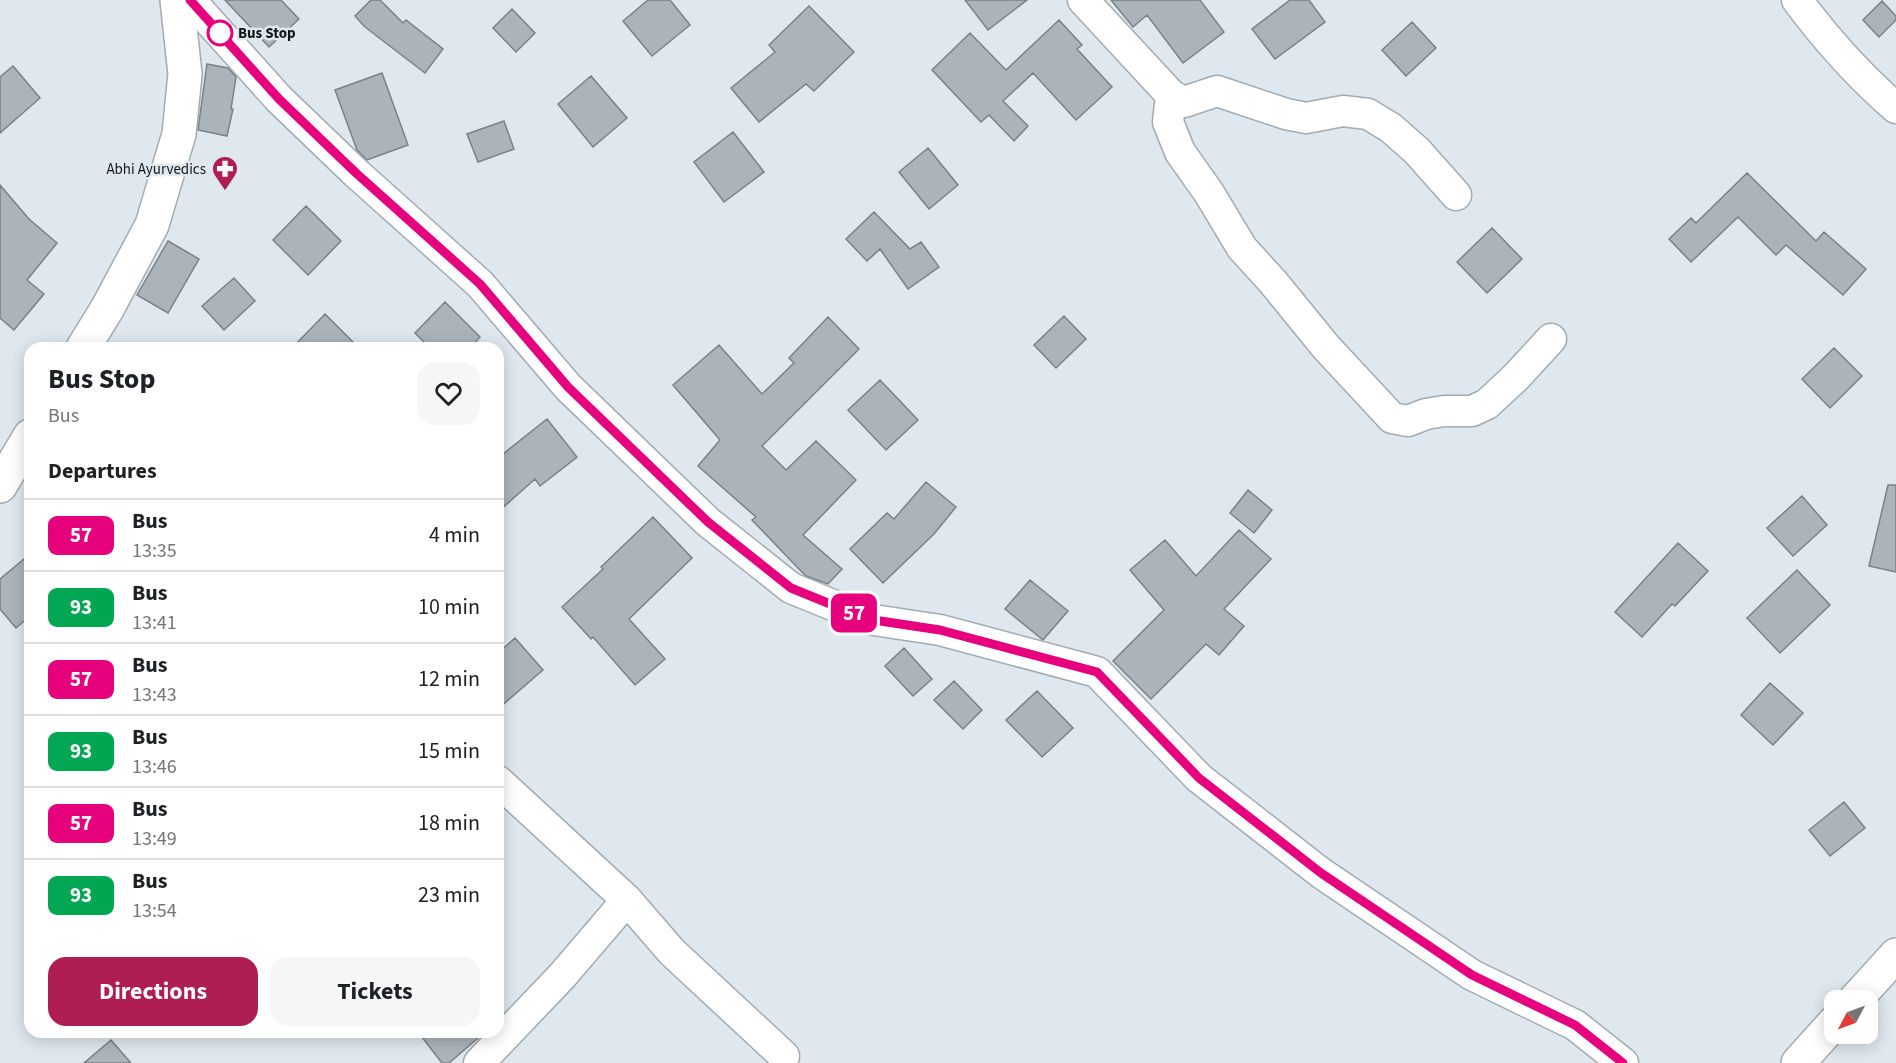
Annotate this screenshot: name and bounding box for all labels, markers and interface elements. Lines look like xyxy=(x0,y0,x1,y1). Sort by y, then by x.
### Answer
marker: Bus Stop xyxy=(207,20,233,46)
place label: Bus Stop xyxy=(238,23,296,44)
pharmacy icon: Abhi Ayurvedics xyxy=(210,154,240,192)
place label: Abhi Ayurvedics xyxy=(106,159,206,180)
text: Bus Stop xyxy=(48,359,155,399)
button: heart xyxy=(417,362,480,425)
text: Bus xyxy=(48,402,79,430)
text: Departures xyxy=(48,455,157,487)
text: Bus xyxy=(132,505,168,537)
text: 4 min xyxy=(429,519,480,551)
text: 57 xyxy=(70,520,92,550)
text: 13:35 xyxy=(132,537,177,565)
text: Bus xyxy=(132,577,168,609)
text: 10 min xyxy=(418,591,480,623)
text: 93 xyxy=(70,592,92,622)
line badge: 57 xyxy=(827,594,881,632)
text: 57 xyxy=(843,598,865,628)
text: 13:41 xyxy=(132,609,177,637)
text: Bus xyxy=(132,649,168,681)
text: 12 min xyxy=(418,663,480,695)
text: 57 xyxy=(70,664,92,694)
text: 13:43 xyxy=(132,681,177,709)
text: Bus xyxy=(132,721,168,753)
text: 15 min xyxy=(418,735,480,767)
text: 93 xyxy=(70,736,92,766)
text: 13:46 xyxy=(132,753,177,781)
text: Bus xyxy=(132,793,168,825)
text: 18 min xyxy=(418,807,480,839)
text: 57 xyxy=(70,808,92,838)
text: 13:49 xyxy=(132,825,177,853)
text: Bus xyxy=(132,865,168,897)
text: 23 min xyxy=(418,879,480,911)
text: 93 xyxy=(70,880,92,910)
text: 13:54 xyxy=(132,897,177,925)
button: Directions xyxy=(48,957,258,1026)
button: Tickets xyxy=(270,957,480,1026)
north arrow xyxy=(1824,990,1878,1044)
map controls xyxy=(1824,990,1878,1044)

